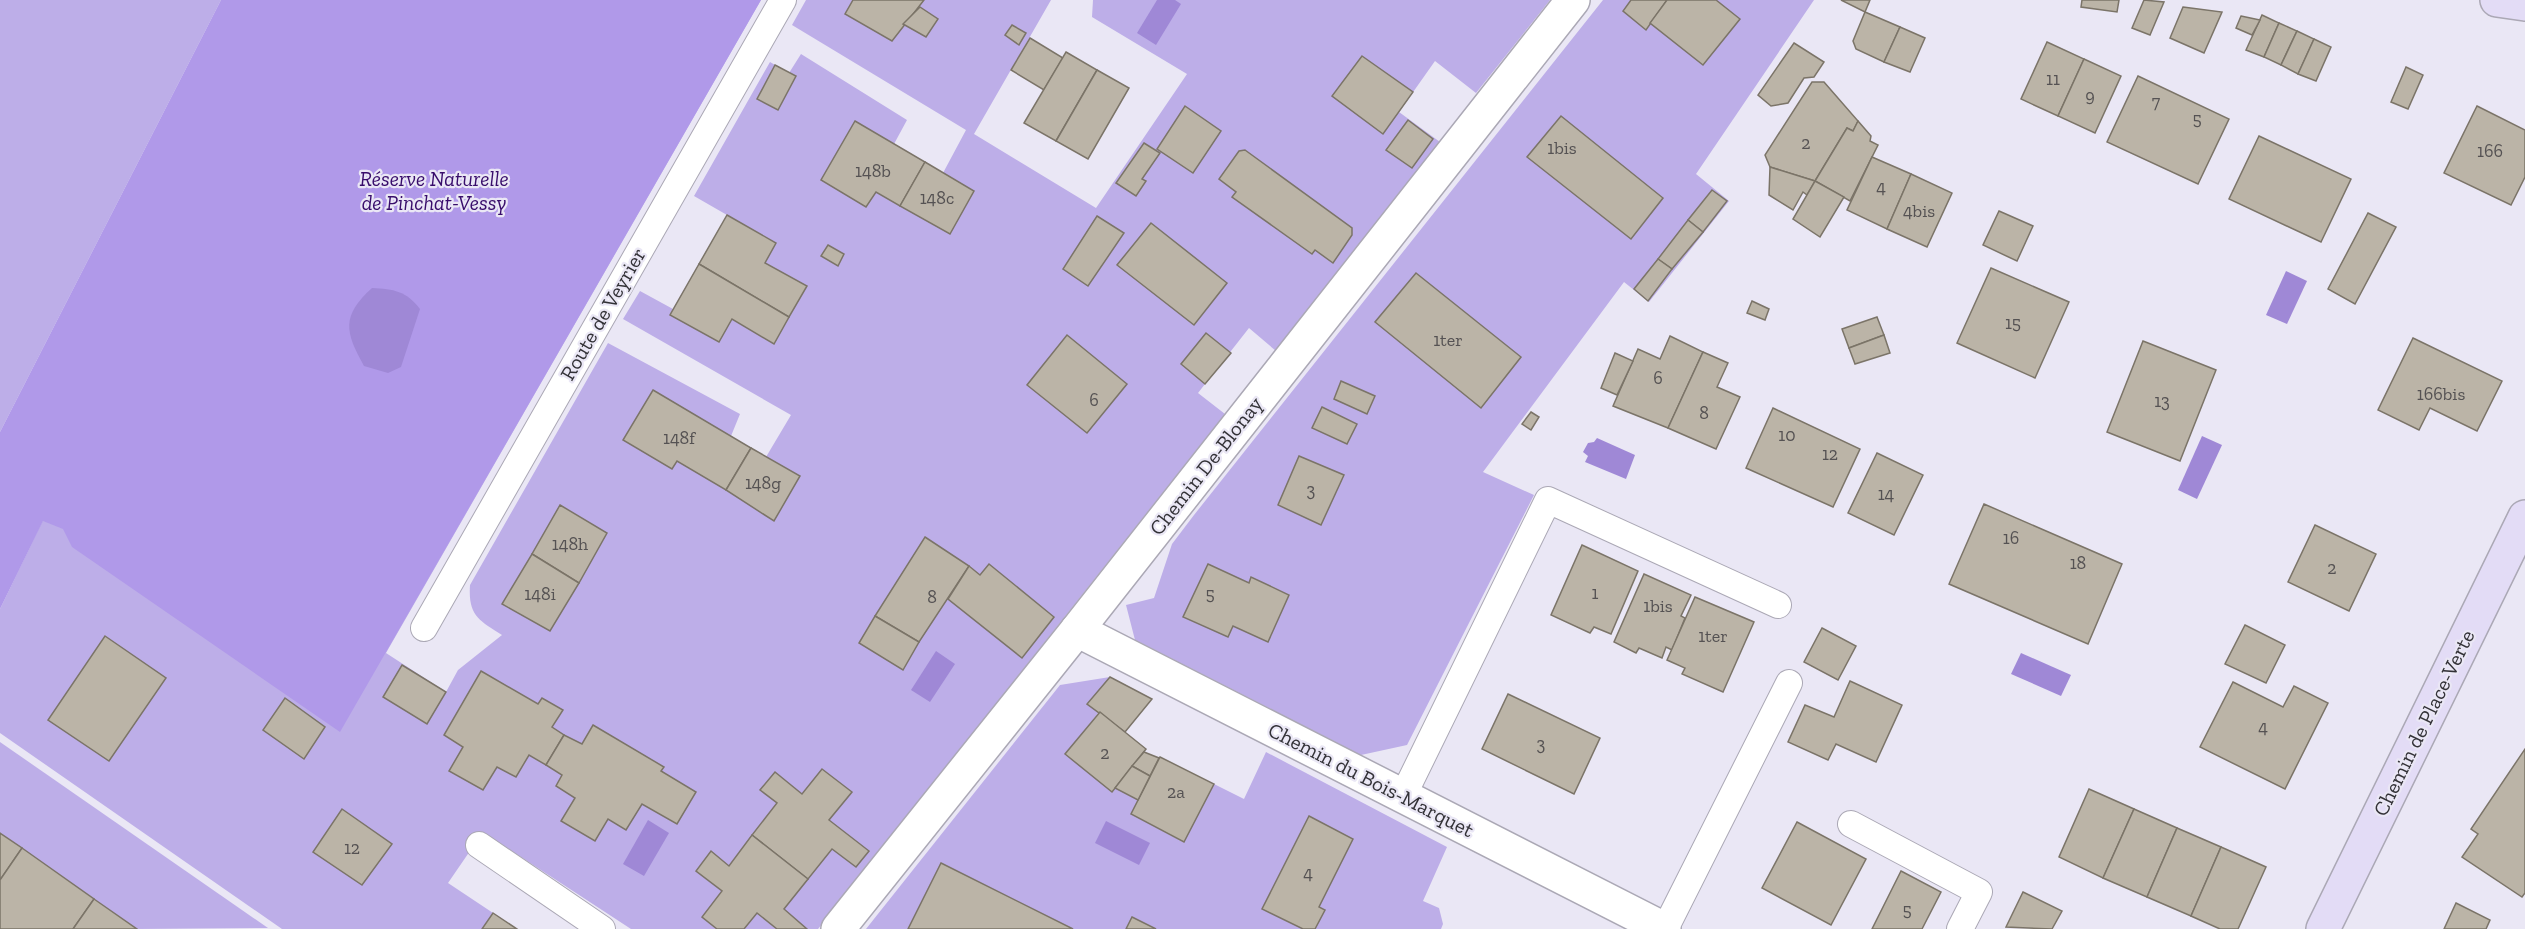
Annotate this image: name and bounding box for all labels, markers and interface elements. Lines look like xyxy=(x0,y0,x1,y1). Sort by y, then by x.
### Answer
house number: 11 xyxy=(2046,68,2060,90)
house number: 9 xyxy=(2085,85,2095,107)
house number: 7 xyxy=(2152,91,2161,113)
house number: 5 xyxy=(2192,108,2202,130)
house number: 2 xyxy=(1801,132,1811,154)
house number: 1bis xyxy=(1547,137,1577,159)
house number: 166 xyxy=(2477,140,2503,162)
house number: 148b xyxy=(855,160,891,182)
park label: Réserve Naturelle de Pinchat-Vessy xyxy=(359,166,509,215)
house number: 4 xyxy=(1876,176,1886,198)
house number: 148c xyxy=(920,187,954,209)
house number: 4bis xyxy=(1903,200,1935,222)
street label: Route de Veyrier xyxy=(554,243,651,385)
house number: 15 xyxy=(2005,312,2021,334)
house number: 1ter xyxy=(1433,329,1463,351)
house number: 6 xyxy=(1653,367,1663,389)
house number: 166bis xyxy=(2417,383,2465,405)
house number: 6 xyxy=(1089,389,1099,411)
house number: 13 xyxy=(2154,390,2170,412)
street label: Chemin De-Blonay xyxy=(1144,391,1268,540)
house number: 8 xyxy=(1699,402,1709,424)
house number: 10 xyxy=(1778,424,1796,446)
house number: 148f xyxy=(663,427,696,449)
house number: 12 xyxy=(1822,443,1838,465)
house number: 148g xyxy=(745,472,781,494)
house number: 3 xyxy=(1307,479,1316,501)
house number: 14 xyxy=(1878,483,1895,505)
house number: 16 xyxy=(2003,527,2019,549)
house number: 148h xyxy=(552,533,588,555)
house number: 18 xyxy=(2070,552,2086,574)
house number: 2 xyxy=(2327,557,2337,579)
house number: 1 xyxy=(1592,582,1599,604)
house number: 148i xyxy=(524,583,556,605)
house number: 5 xyxy=(1205,583,1215,605)
house number: 8 xyxy=(927,586,937,608)
house number: 1bis xyxy=(1643,595,1673,617)
house number: 1ter xyxy=(1698,625,1728,647)
street label: Chemin de Place-Verte xyxy=(2368,625,2480,820)
house number: 4 xyxy=(2258,716,2268,738)
street label: Chemin du Bois-Marquet xyxy=(1264,717,1478,842)
house number: 3 xyxy=(1537,733,1546,755)
house number: 2 xyxy=(1100,742,1110,764)
house number: 2a xyxy=(1167,781,1185,803)
house number: 12 xyxy=(344,837,360,859)
house number: 4 xyxy=(1303,862,1313,884)
house number: 5 xyxy=(1902,899,1912,921)

